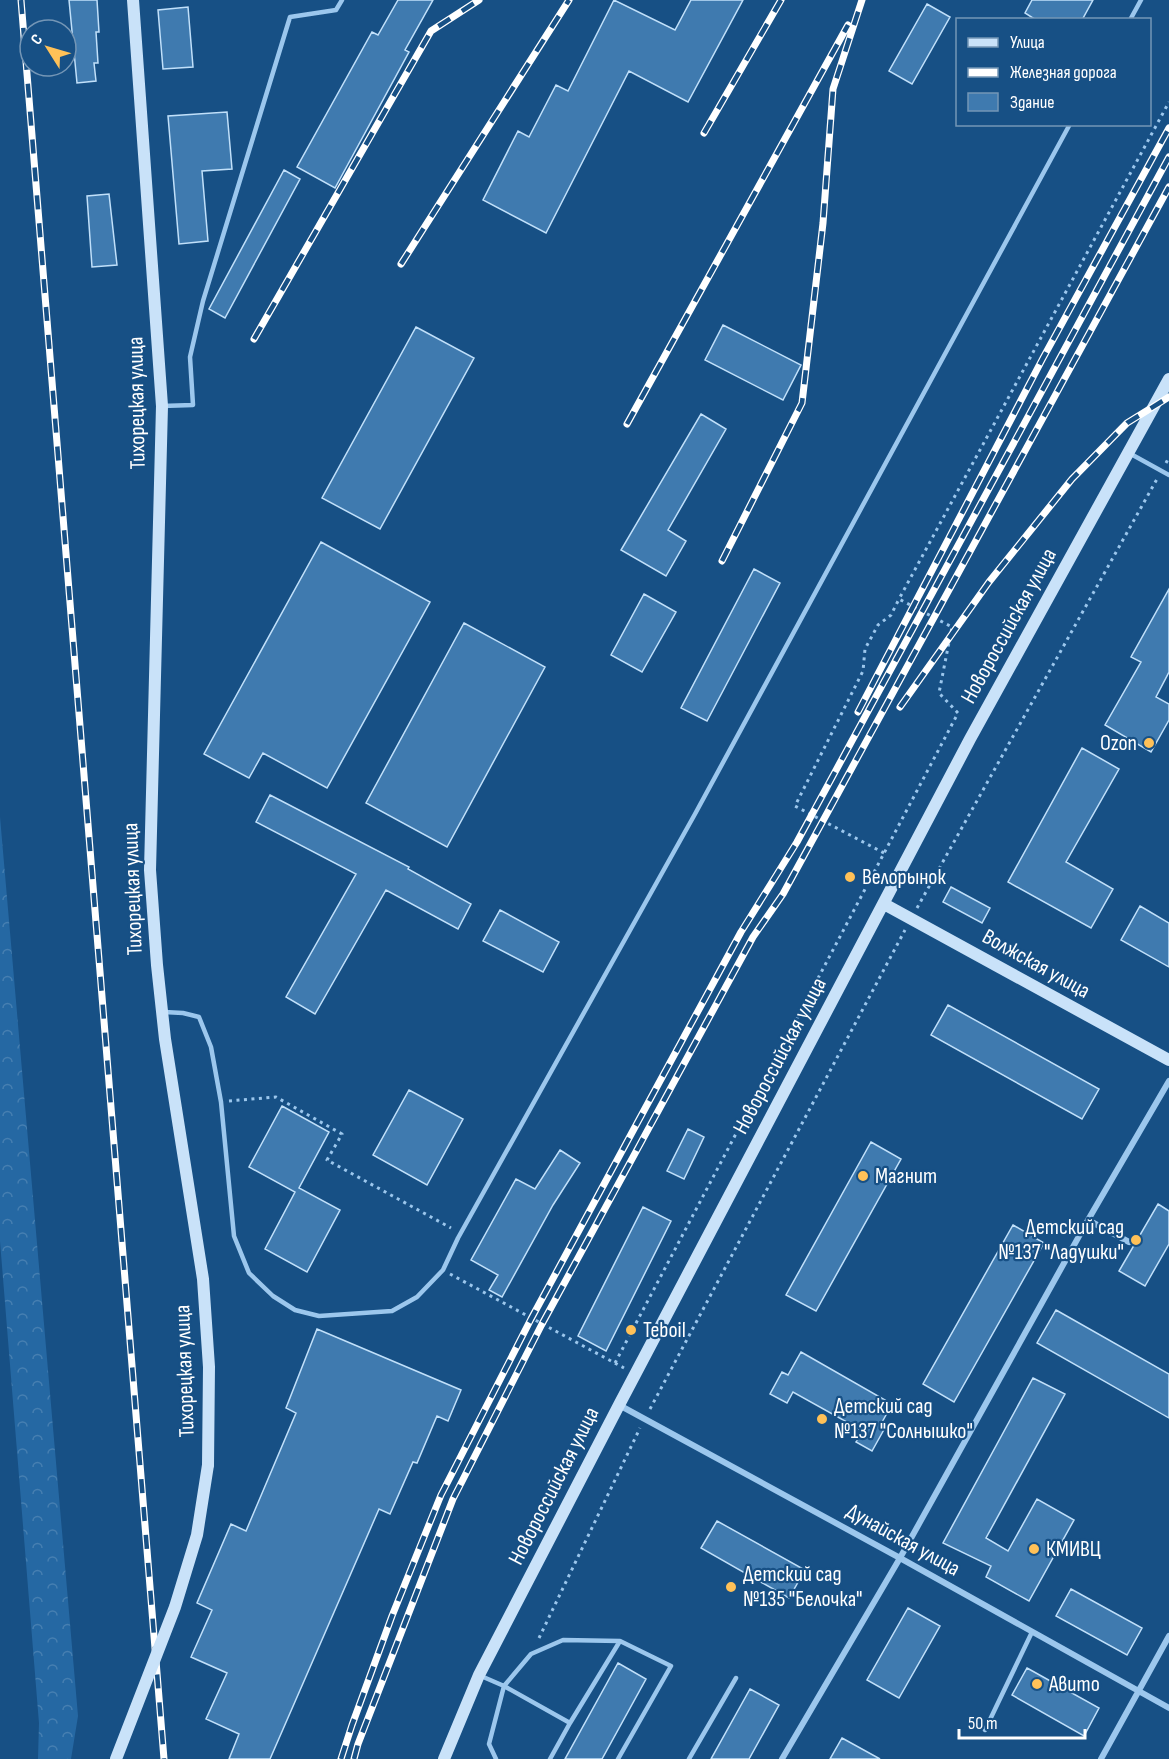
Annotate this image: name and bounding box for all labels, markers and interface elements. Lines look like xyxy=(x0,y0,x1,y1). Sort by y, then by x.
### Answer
north arrow xyxy=(18,18,78,78)
legend xyxy=(956,18,1151,126)
text: С xyxy=(27,31,47,49)
text: Улица xyxy=(1010,32,1045,53)
text: Железная дорога xyxy=(1010,62,1117,83)
text: Здание xyxy=(1010,92,1055,113)
street label: Тихорецкая улица xyxy=(122,337,152,469)
street label: Новороссийская улица xyxy=(955,544,1063,708)
place label: Ozon xyxy=(1100,730,1137,757)
marker: Ozon xyxy=(1142,736,1156,750)
street label: Тихорецкая улица xyxy=(117,822,149,956)
place label: Велорынок xyxy=(862,864,947,891)
marker: Велорынок xyxy=(843,870,857,884)
street label: Волжская улица xyxy=(977,923,1095,1005)
street label: Новороссийская улица xyxy=(727,973,833,1139)
place label: Магнит xyxy=(875,1163,937,1190)
marker: Магнит xyxy=(856,1169,870,1183)
place label: Детский сад №137 "Ладушки" xyxy=(998,1214,1124,1266)
marker: Детский сад №137 "Ладушки" xyxy=(1129,1233,1143,1247)
street label: Тихорецкая улица xyxy=(169,1304,201,1438)
place label: Teboil xyxy=(643,1317,686,1344)
marker: Teboil xyxy=(624,1323,638,1337)
place label: Детский сад №137 "Солнышко" xyxy=(834,1393,973,1445)
street label: Новороссийская улица xyxy=(503,1403,605,1569)
marker: Детский сад №137 "Солнышко" xyxy=(815,1412,829,1426)
street label: Дунайская улица xyxy=(841,1498,965,1582)
place label: КМИВЦ xyxy=(1046,1536,1101,1563)
marker: КМИВЦ xyxy=(1027,1542,1041,1556)
place label: Детский сад №135 "Белочка" xyxy=(743,1561,863,1613)
marker: Детский сад №135 "Белочка" xyxy=(724,1580,738,1594)
place label: Авито xyxy=(1048,1671,1100,1698)
marker: Авито xyxy=(1030,1677,1044,1691)
scale bar xyxy=(959,1702,1085,1740)
text: 50 m xyxy=(968,1713,998,1734)

